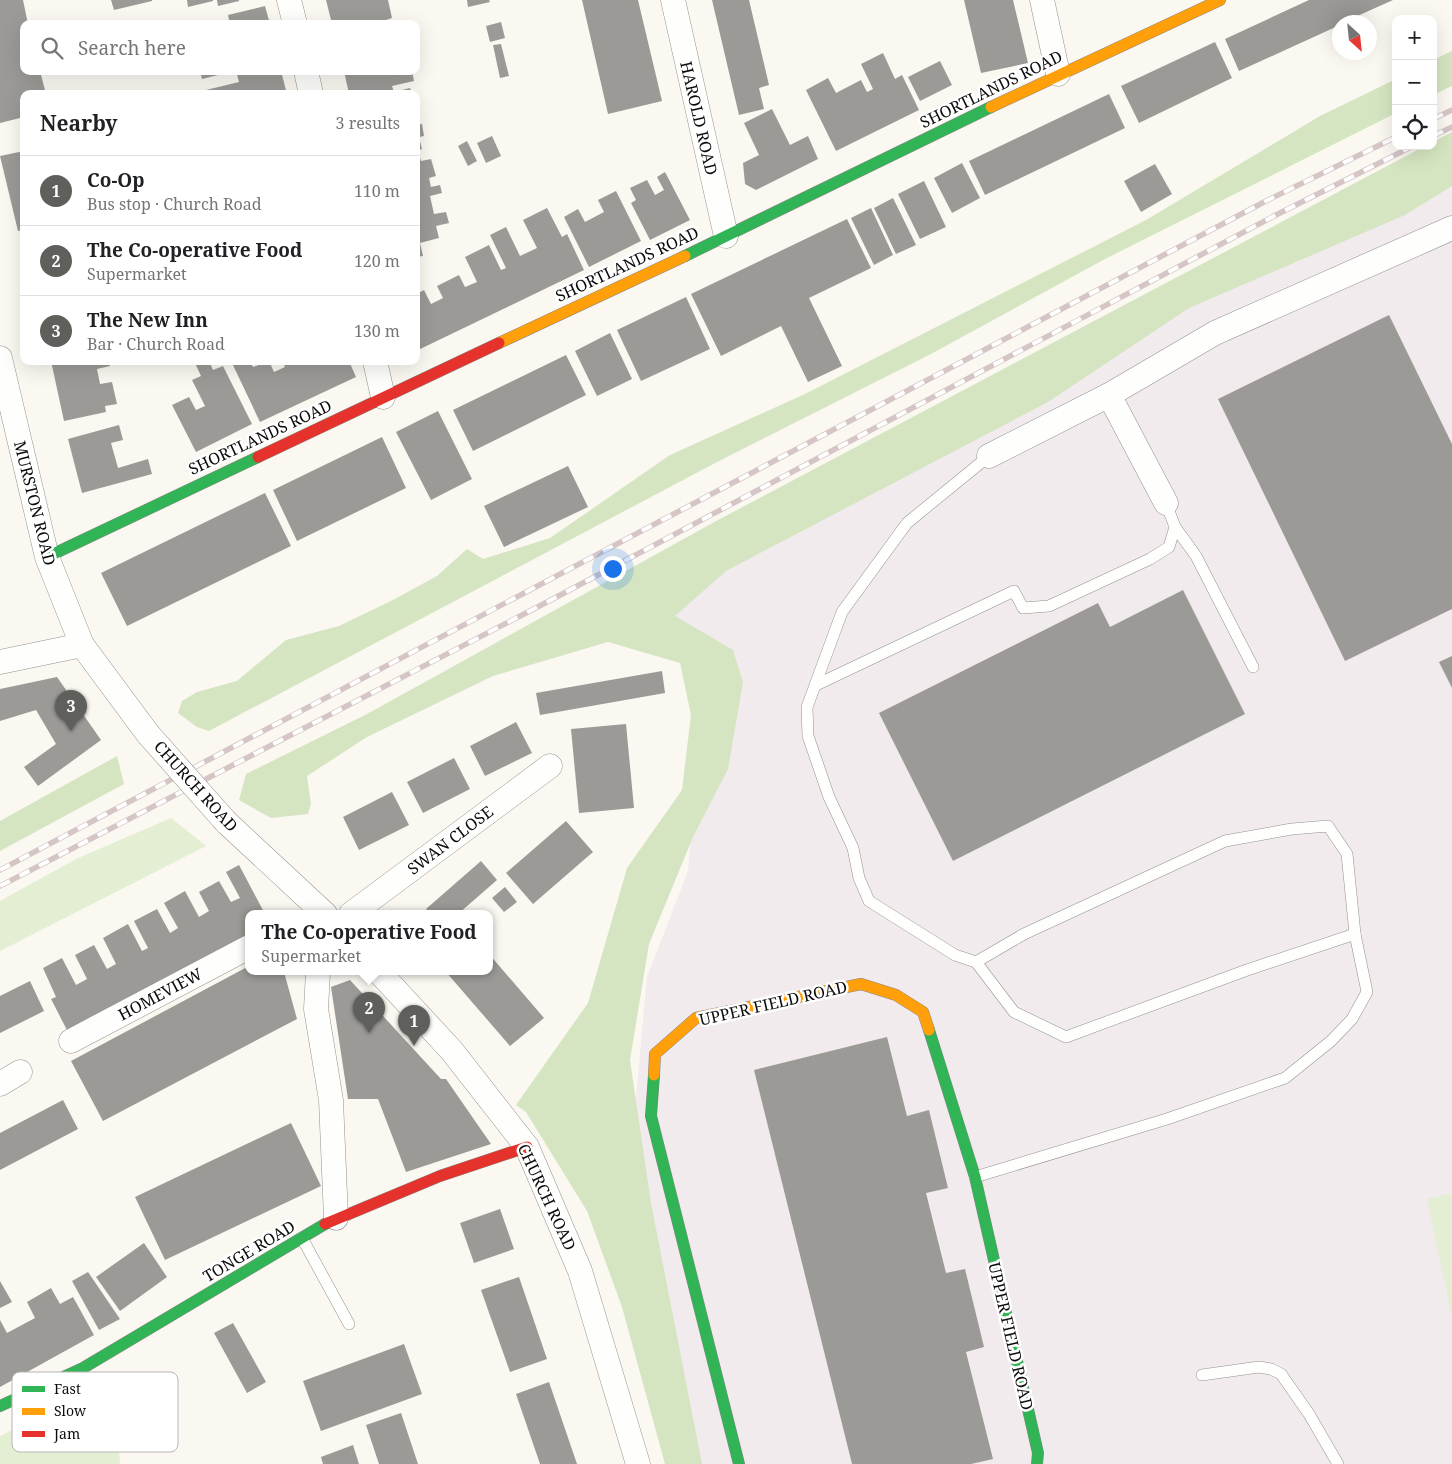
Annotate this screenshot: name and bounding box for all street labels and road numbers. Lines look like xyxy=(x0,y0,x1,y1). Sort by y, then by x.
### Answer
street label: SHORTLANDS ROAD xyxy=(916,45,1066,133)
street label: HAROLD ROAD xyxy=(675,59,723,177)
street label: SHORTLANDS ROAD xyxy=(552,221,702,307)
street label: SHORTLANDS ROAD xyxy=(185,394,335,480)
street label: MURSTON ROAD xyxy=(9,438,61,568)
street label: CHURCH ROAD xyxy=(149,736,243,836)
street label: SWAN CLOSE xyxy=(403,801,497,879)
street label: HOMEVIEW xyxy=(114,963,206,1025)
street label: UPPER FIELD ROAD xyxy=(697,975,849,1031)
street label: CHURCH ROAD xyxy=(513,1140,581,1254)
street label: TONGE ROAD xyxy=(199,1215,299,1287)
street label: UPPER FIELD ROAD xyxy=(983,1260,1039,1412)

